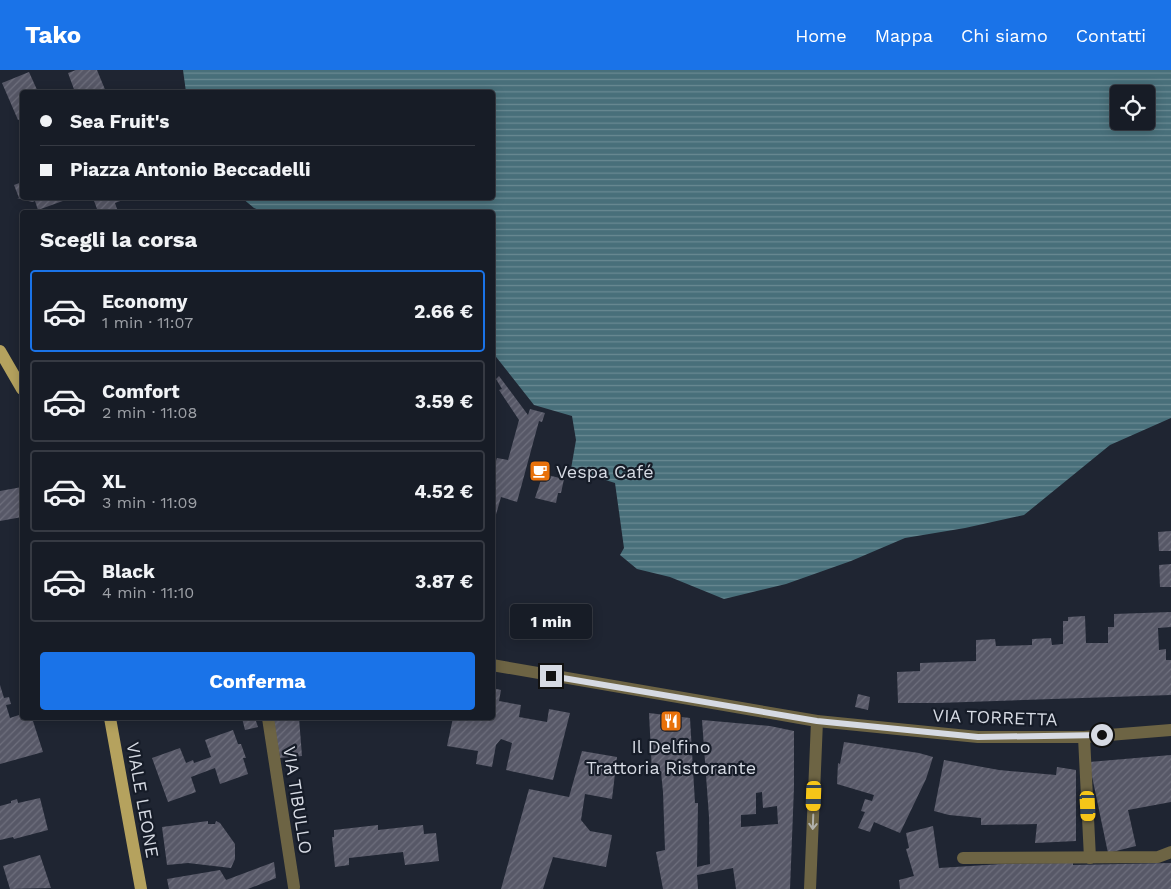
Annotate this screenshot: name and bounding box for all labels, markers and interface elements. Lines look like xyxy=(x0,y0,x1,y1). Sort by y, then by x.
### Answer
text: Tako xyxy=(25,21,81,49)
text: Home xyxy=(795,25,847,46)
text: Mappa xyxy=(875,25,933,46)
text: Chi siamo xyxy=(961,25,1048,46)
text: Contatti xyxy=(1076,25,1146,46)
map controls xyxy=(1110,85,1155,130)
button: locate xyxy=(1110,85,1155,130)
text: Sea Fruit's xyxy=(70,110,170,133)
text: Piazza Antonio Beccadelli xyxy=(70,158,310,181)
text: Scegli la corsa xyxy=(40,227,197,252)
icon: car xyxy=(42,289,87,334)
text: Economy xyxy=(102,290,187,313)
text: 2.66 € xyxy=(414,300,473,323)
text: 1 min · 11:07 xyxy=(102,313,193,332)
icon: car xyxy=(42,379,87,424)
text: Comfort xyxy=(102,380,180,403)
text: 3.59 € xyxy=(415,390,473,413)
text: 2 min · 11:08 xyxy=(102,403,197,422)
cafe icon: Vespa Café xyxy=(528,459,552,483)
place label: Vespa Café xyxy=(556,461,654,482)
icon: car xyxy=(42,469,87,514)
text: XL xyxy=(102,470,126,493)
text: 4.52 € xyxy=(414,480,473,503)
text: 3 min · 11:09 xyxy=(102,493,197,512)
icon: car xyxy=(42,559,87,604)
text: Black xyxy=(102,560,155,583)
text: 3.87 € xyxy=(415,570,473,593)
text: 4 min · 11:10 xyxy=(102,583,194,602)
callout: 1 min xyxy=(510,604,592,638)
text: 1 min xyxy=(530,612,572,631)
button: Conferma xyxy=(40,652,475,710)
route end xyxy=(540,665,562,687)
street label: VIA TORRETTA xyxy=(932,704,1058,730)
restaurant icon: Il Delfino Trattoria Ristorante xyxy=(659,709,683,733)
route start xyxy=(1091,724,1113,746)
place label: Il Delfino Trattoria Ristorante xyxy=(586,736,756,778)
street label: VIALE LEONE xyxy=(122,740,164,860)
street label: VIA TIBULLO xyxy=(279,744,317,856)
car xyxy=(805,781,822,811)
car xyxy=(1079,791,1096,821)
one-way arrow xyxy=(808,814,818,830)

